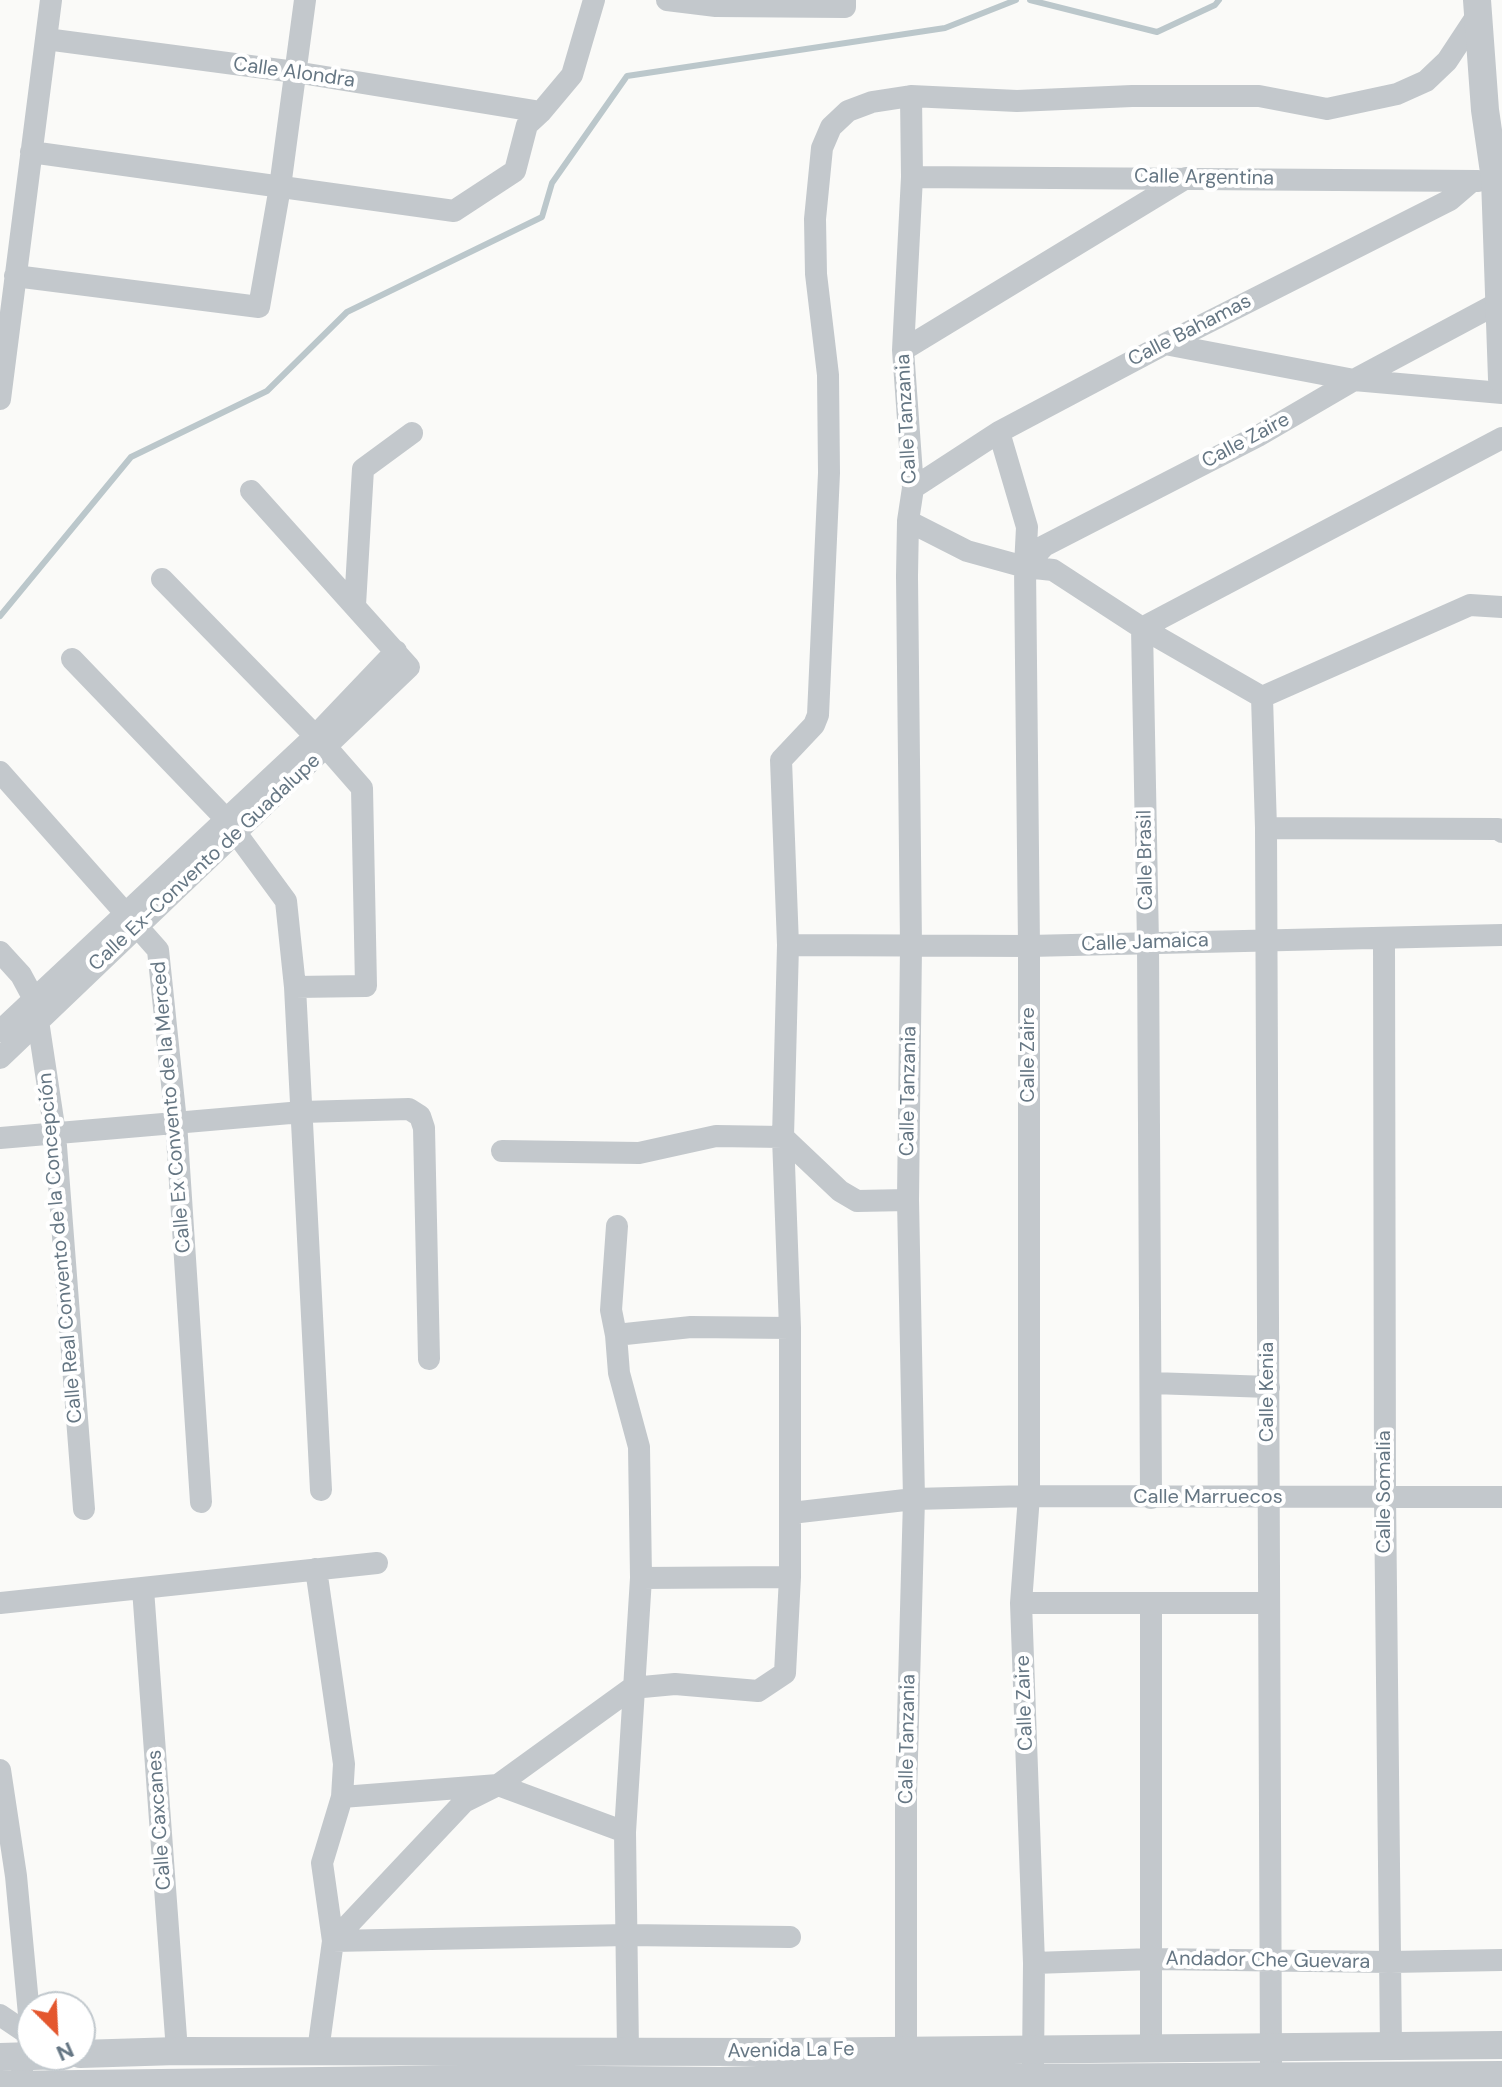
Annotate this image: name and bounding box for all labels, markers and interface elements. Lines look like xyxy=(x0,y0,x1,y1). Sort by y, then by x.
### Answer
street label: Calle Alondra xyxy=(232,53,356,93)
street label: Calle Argentina xyxy=(1134,165,1274,191)
street label: Calle Bahamas xyxy=(1124,290,1256,372)
street label: Calle Tanzania xyxy=(892,353,922,485)
street label: Calle Zaire xyxy=(1198,408,1294,474)
street label: Calle Ex-Convento de Guadalupe xyxy=(84,749,326,977)
street label: Calle Brasil xyxy=(1133,810,1159,910)
street label: Calle Jamaica xyxy=(1081,929,1209,957)
street label: Calle Ex Convento de la Merced xyxy=(147,960,197,1254)
street label: Calle Zaire xyxy=(1017,1007,1041,1103)
street label: Calle Tanzania xyxy=(896,1026,922,1156)
street label: Calle Real Convento de la Concepción xyxy=(34,1072,88,1424)
street label: Calle Kenia xyxy=(1256,1342,1280,1442)
street label: Calle Somalia xyxy=(1373,1430,1397,1554)
street label: Calle Marruecos xyxy=(1133,1486,1283,1510)
street label: Calle Zaire xyxy=(1011,1655,1039,1751)
street label: Calle Tanzania xyxy=(895,1674,921,1804)
street label: Calle Caxcanes xyxy=(143,1749,177,1891)
street label: Andador Che Guevara xyxy=(1166,1947,1370,1975)
north arrow xyxy=(16,1991,96,2071)
text: N xyxy=(52,2035,78,2068)
street label: Avenida La Fe xyxy=(727,2038,855,2064)

